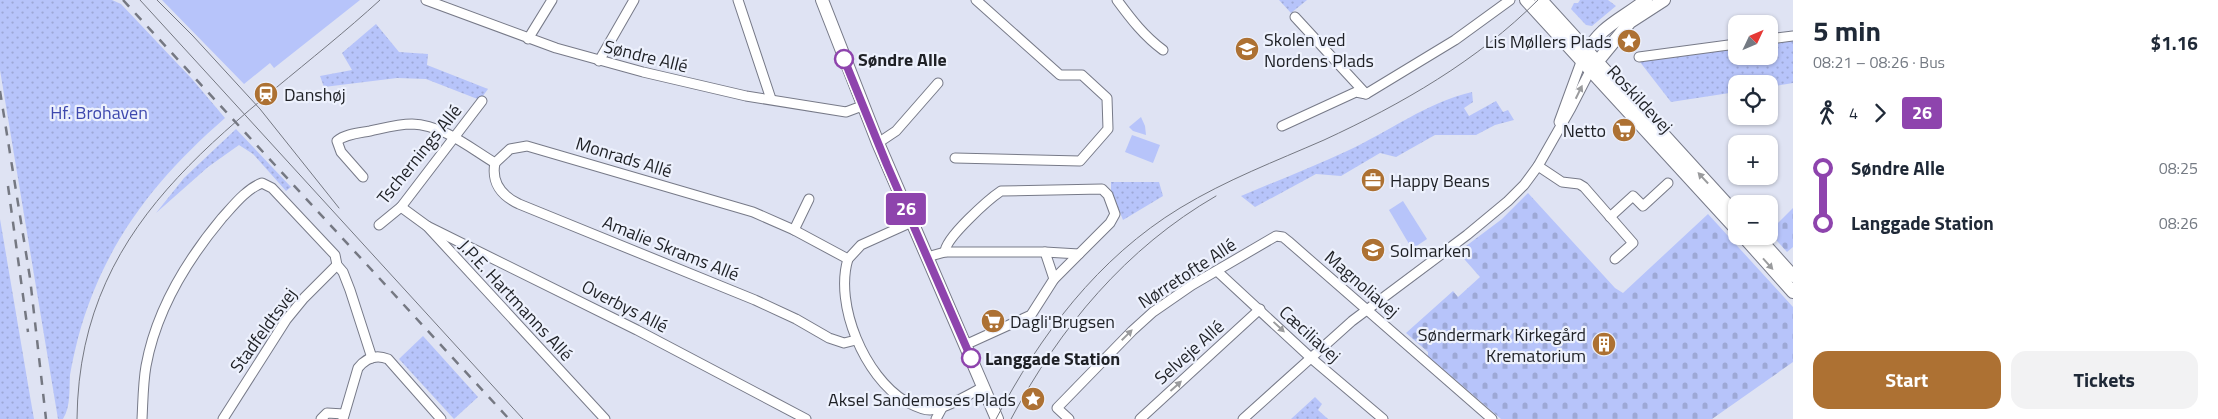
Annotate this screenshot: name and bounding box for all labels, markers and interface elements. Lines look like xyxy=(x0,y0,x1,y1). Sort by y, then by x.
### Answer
text: 5 min xyxy=(1813,9,1881,52)
north arrow xyxy=(1728,15,1778,65)
map controls xyxy=(1728,15,1778,245)
place label: Skolen ved Nordens Plads xyxy=(1264,26,1374,74)
place label: Lis Møllers Plads xyxy=(1485,28,1612,55)
place icon: Lis Møllers Plads xyxy=(1616,28,1642,54)
text: $1.16 xyxy=(2151,28,2198,57)
street label: Søndre Allé xyxy=(601,33,691,79)
school or university icon: Skolen ved Nordens Plads xyxy=(1234,36,1260,62)
place label: Søndre Alle xyxy=(858,46,947,73)
marker: Søndre Alle xyxy=(834,49,854,69)
text: 08:21 – 08:26 · Bus xyxy=(1813,50,1945,74)
street label: Roskildevej xyxy=(1601,59,1679,139)
button: locate xyxy=(1728,75,1778,125)
station icon: Danshøj xyxy=(253,81,279,107)
place label: Danshøj xyxy=(284,81,346,108)
one-way arrow xyxy=(1575,85,1583,99)
street label: Tschernings Allé xyxy=(370,98,468,210)
park label: Hf. Brohaven xyxy=(50,99,148,126)
icon: walk xyxy=(1813,99,1841,127)
icon: forward xyxy=(1866,99,1894,127)
text: 26 xyxy=(1912,99,1932,126)
text: 4 xyxy=(1849,101,1858,125)
place label: Netto xyxy=(1563,117,1606,144)
supermarket icon: Netto xyxy=(1611,117,1637,143)
street label: Monrads Allé xyxy=(573,130,675,184)
button: + xyxy=(1728,135,1778,185)
text: Søndre Alle xyxy=(1851,153,1945,182)
text: 08:25 xyxy=(2159,156,2198,180)
office icon: Happy Beans xyxy=(1360,167,1386,193)
place label: Happy Beans xyxy=(1390,167,1490,194)
one-way arrow xyxy=(1697,172,1709,184)
line badge: 26 xyxy=(884,193,928,225)
text: 26 xyxy=(896,195,916,222)
button: − xyxy=(1728,195,1778,245)
street label: Amalie Skrams Allé xyxy=(599,208,743,288)
text: Langgade Station xyxy=(1851,208,1994,237)
text: 08:26 xyxy=(2159,211,2198,235)
street label: Nørretofte Allé xyxy=(1133,231,1241,315)
street label: J.P.E. Hartmanns Allé xyxy=(452,233,580,367)
school or university icon: Solmarken xyxy=(1360,237,1386,263)
place label: Solmarken xyxy=(1390,237,1471,264)
street label: Magnoliavej xyxy=(1319,244,1405,324)
one-way arrow xyxy=(1762,258,1774,270)
street label: Overbys Allé xyxy=(577,273,673,339)
street label: Stadfeldtsvej xyxy=(223,282,303,378)
street label: Cæciliavej xyxy=(1273,299,1347,369)
supermarket icon: Dagli'Brugsen xyxy=(980,308,1006,334)
place label: Dagli'Brugsen xyxy=(1010,308,1115,335)
street label: Selveje Allé xyxy=(1148,313,1230,391)
one-way arrow xyxy=(1272,321,1284,333)
place label: Søndermark Kirkegård Krematorium xyxy=(1418,321,1586,369)
one-way arrow xyxy=(1121,329,1133,341)
building icon: Søndermark Kirkegård Krematorium xyxy=(1591,331,1617,357)
place label: Langgade Station xyxy=(985,345,1120,372)
marker: Langgade Station xyxy=(961,348,981,368)
button: Start xyxy=(1813,351,2001,409)
button: Tickets xyxy=(2011,351,2198,409)
one-way arrow xyxy=(1169,380,1181,392)
place label: Aksel Sandemoses Plads xyxy=(828,386,1016,413)
place icon: Aksel Sandemoses Plads xyxy=(1020,386,1046,412)

